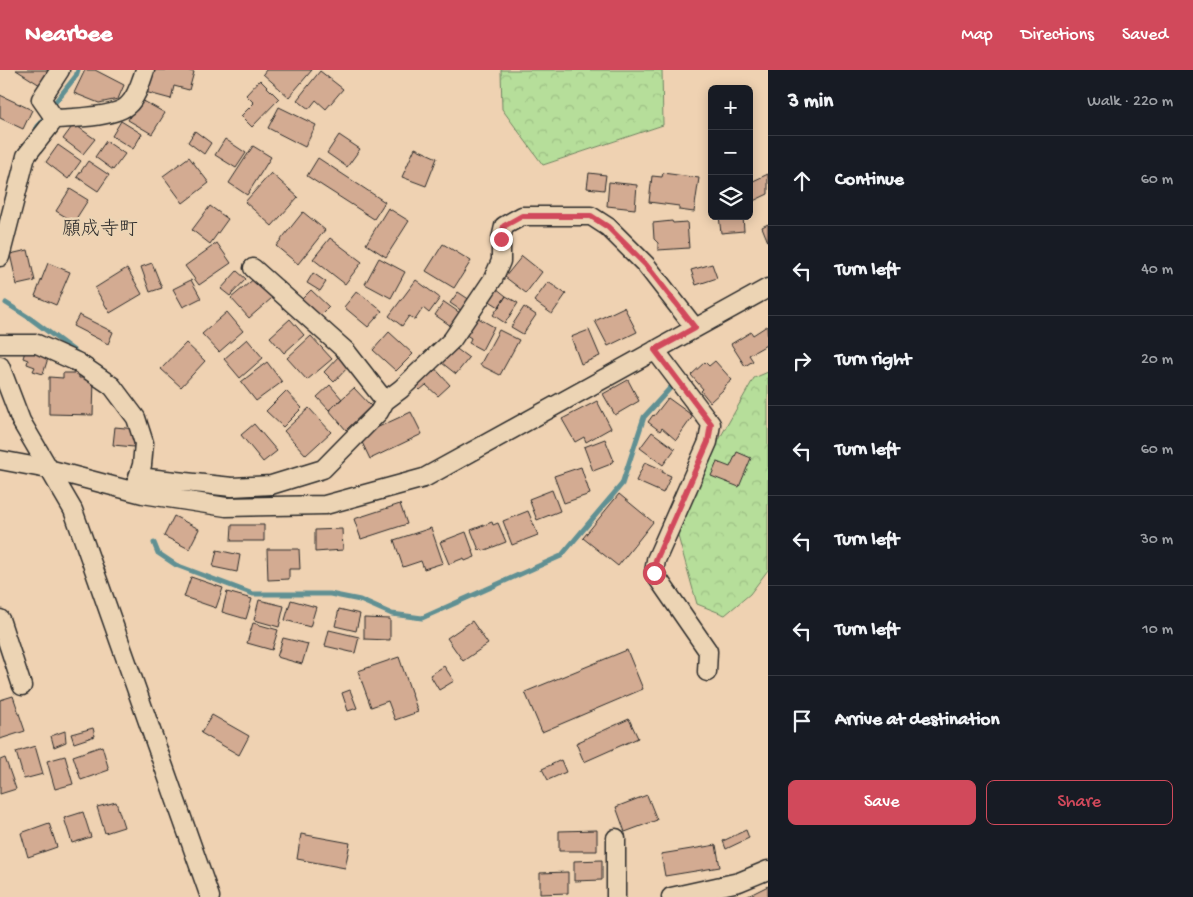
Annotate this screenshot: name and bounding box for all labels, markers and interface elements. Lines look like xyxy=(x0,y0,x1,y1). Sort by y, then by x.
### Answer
text: Nearbee xyxy=(25,21,112,50)
text: Map xyxy=(961,25,993,46)
text: Directions xyxy=(1021,25,1094,46)
text: Saved xyxy=(1122,25,1168,46)
map controls xyxy=(708,85,753,220)
button: + xyxy=(708,85,753,130)
text: 3 min xyxy=(788,90,833,115)
text: Walk · 220 m xyxy=(1087,93,1173,112)
button: − xyxy=(708,130,753,175)
icon: ahead xyxy=(788,167,816,195)
text: Continue xyxy=(835,169,904,192)
text: 60 m xyxy=(1141,171,1173,190)
button: layers xyxy=(708,175,753,220)
district label: 願成寺町 xyxy=(62,218,138,242)
route end xyxy=(490,228,513,251)
icon: left xyxy=(788,257,816,285)
text: Turn left xyxy=(835,259,899,282)
text: 40 m xyxy=(1141,261,1173,280)
icon: right xyxy=(788,347,816,375)
text: Turn right xyxy=(835,349,911,372)
text: 20 m xyxy=(1141,351,1173,370)
icon: left xyxy=(788,437,816,465)
text: Turn left xyxy=(835,439,899,462)
text: 60 m xyxy=(1141,441,1173,460)
icon: left xyxy=(788,527,816,555)
text: Turn left xyxy=(835,529,899,552)
text: 30 m xyxy=(1140,531,1173,550)
route start xyxy=(643,562,666,585)
icon: left xyxy=(788,617,816,645)
text: Turn left xyxy=(835,619,899,642)
text: 10 m xyxy=(1142,621,1173,640)
icon: arrive xyxy=(788,707,816,735)
text: Arrive at destination xyxy=(835,709,999,732)
button: Save xyxy=(788,780,976,825)
button: Share xyxy=(986,780,1173,825)

